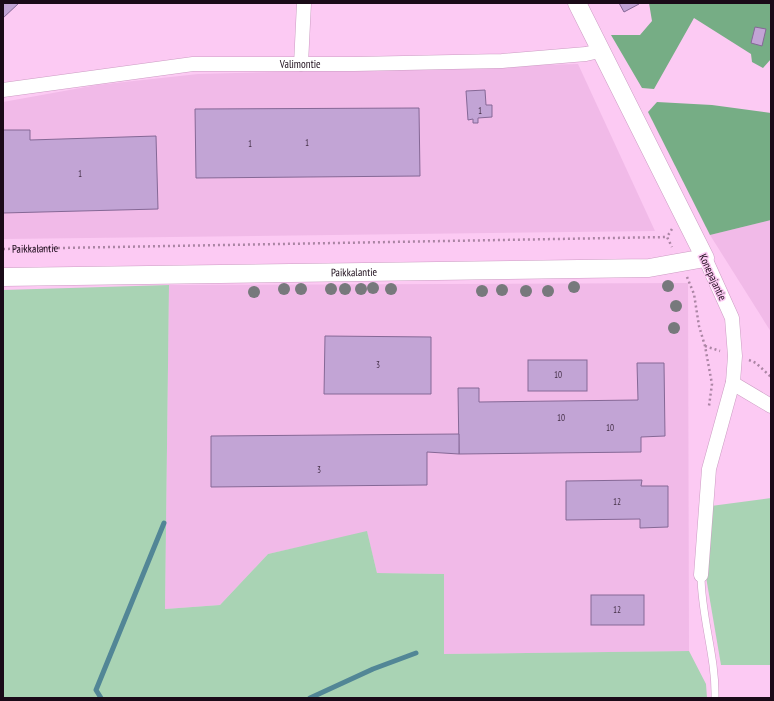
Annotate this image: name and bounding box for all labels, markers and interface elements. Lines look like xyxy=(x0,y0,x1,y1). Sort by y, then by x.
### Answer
street label: Valimontie xyxy=(279,57,321,71)
house number: 1 xyxy=(478,105,482,116)
house number: 1 xyxy=(305,137,309,148)
house number: 1 xyxy=(248,138,252,149)
house number: 1 xyxy=(78,168,82,179)
street label: Paikkalantie xyxy=(12,241,59,256)
street label: Konepajantie xyxy=(696,251,730,303)
street label: Paikkalantie xyxy=(331,265,378,279)
house number: 3 xyxy=(376,359,380,370)
house number: 10 xyxy=(554,369,562,380)
house number: 10 xyxy=(557,412,565,423)
house number: 10 xyxy=(606,422,614,433)
house number: 3 xyxy=(317,464,321,475)
house number: 12 xyxy=(613,496,621,507)
house number: 12 xyxy=(613,604,621,615)

